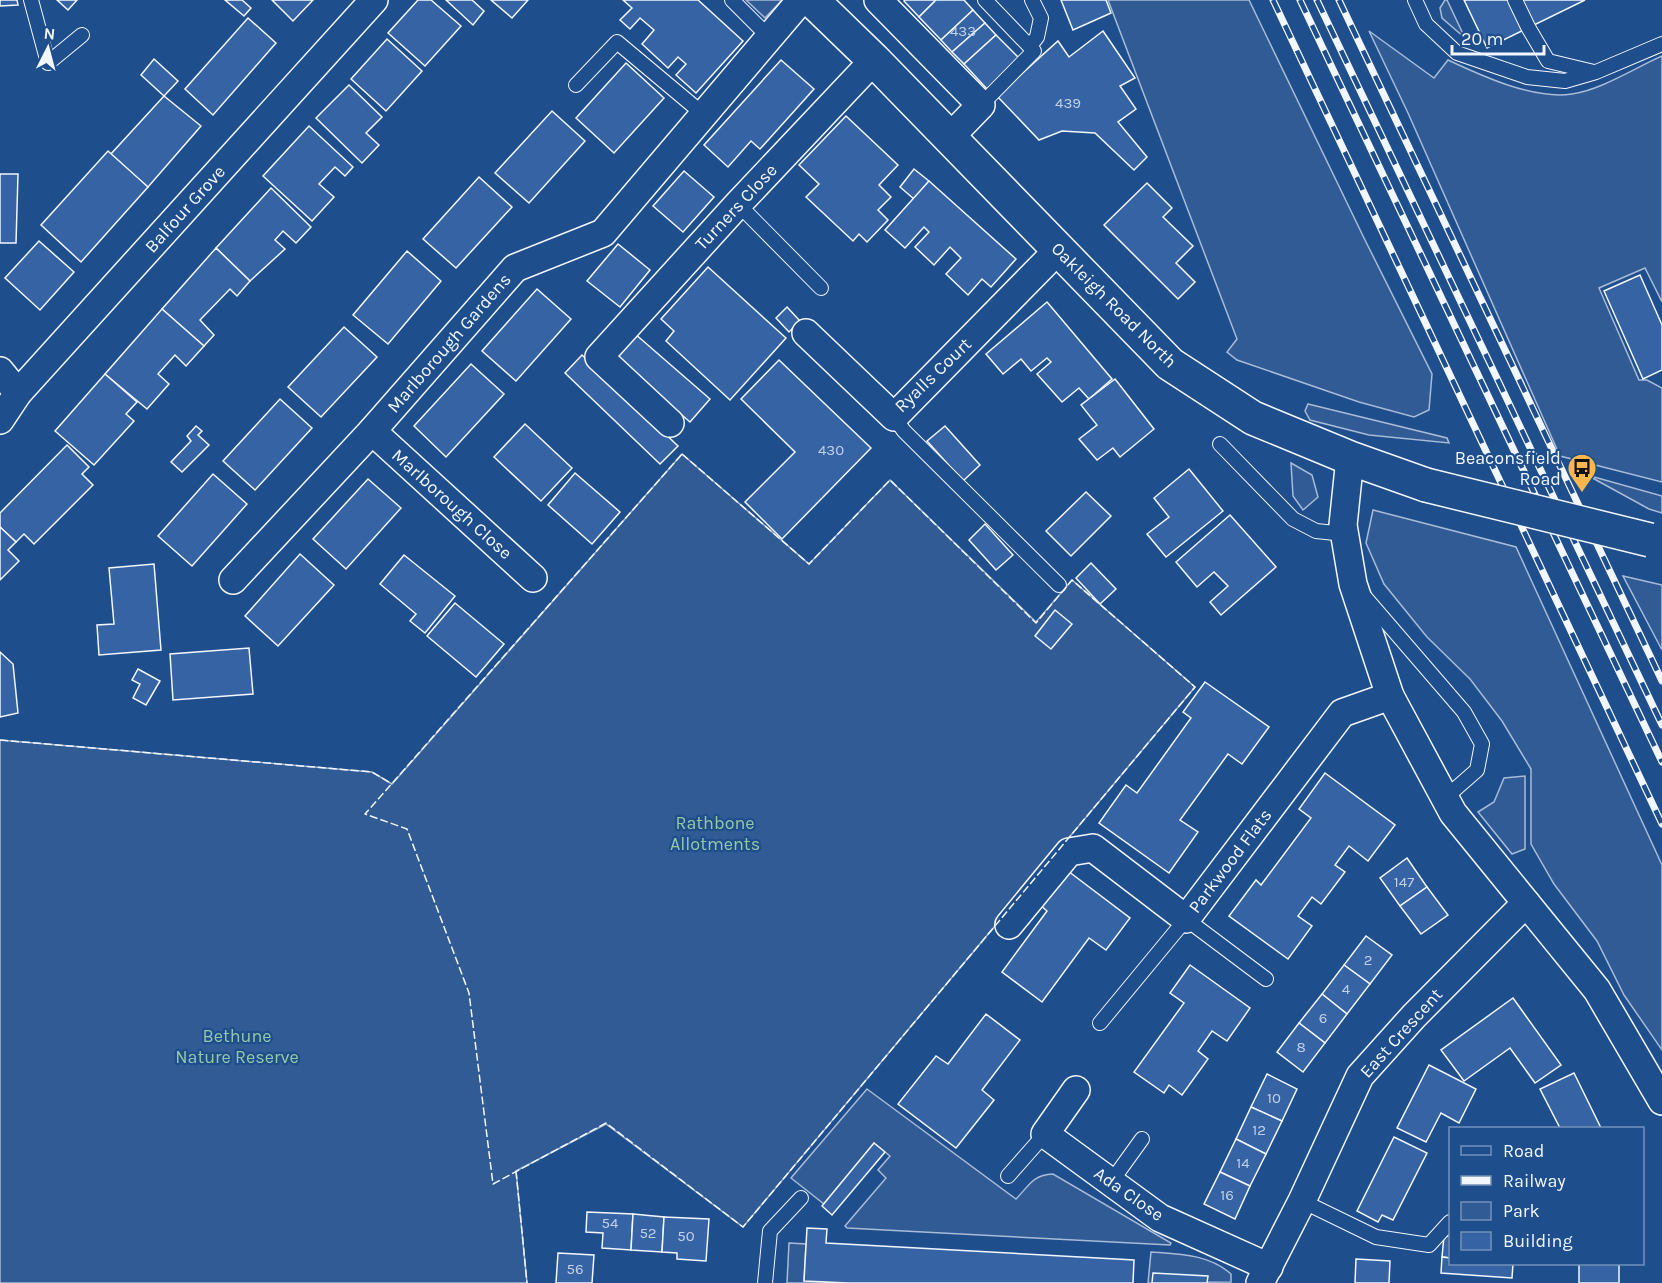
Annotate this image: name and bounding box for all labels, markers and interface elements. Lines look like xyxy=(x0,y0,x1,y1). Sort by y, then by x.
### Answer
north arrow xyxy=(18,18,78,78)
scale bar xyxy=(1452,18,1544,56)
house number: 433 xyxy=(950,22,976,40)
text: N xyxy=(43,24,56,44)
text: 20 m xyxy=(1461,28,1503,50)
house number: 439 xyxy=(1055,94,1081,112)
street label: Turners Close xyxy=(690,159,782,255)
street label: Balfour Grove xyxy=(140,161,230,257)
street label: Oakleigh Road North xyxy=(1047,238,1181,372)
street label: Marlborough Gardens xyxy=(382,269,516,417)
street label: Ryalls Court xyxy=(890,333,976,417)
house number: 430 xyxy=(818,441,844,459)
street label: Marlborough Close xyxy=(387,444,517,564)
place label: Beaconsfield Road xyxy=(1455,447,1561,490)
bus stop icon: Beaconsfield Road xyxy=(1566,452,1598,494)
street label: Parkwood Flats xyxy=(1184,805,1276,917)
park label: Rathbone Allotments xyxy=(670,812,760,855)
house number: 147 xyxy=(1394,873,1414,891)
house number: 2 xyxy=(1364,951,1372,969)
house number: 4 xyxy=(1342,980,1351,998)
street label: East Crescent xyxy=(1355,984,1447,1082)
house number: 6 xyxy=(1319,1009,1327,1027)
park label: Bethune Nature Reserve xyxy=(175,1025,299,1068)
house number: 8 xyxy=(1296,1038,1306,1056)
house number: 10 xyxy=(1267,1089,1281,1107)
house number: 12 xyxy=(1252,1121,1266,1139)
legend xyxy=(1449,1127,1644,1265)
text: Road xyxy=(1503,1140,1544,1162)
house number: 14 xyxy=(1236,1154,1250,1172)
street label: Ada Close xyxy=(1090,1162,1168,1226)
text: Railway xyxy=(1503,1170,1566,1192)
house number: 16 xyxy=(1220,1186,1234,1204)
text: Park xyxy=(1503,1200,1540,1222)
house number: 54 xyxy=(602,1214,619,1232)
house number: 52 xyxy=(639,1224,657,1242)
house number: 50 xyxy=(677,1227,695,1245)
text: Building xyxy=(1503,1230,1573,1252)
house number: 56 xyxy=(566,1260,584,1278)

